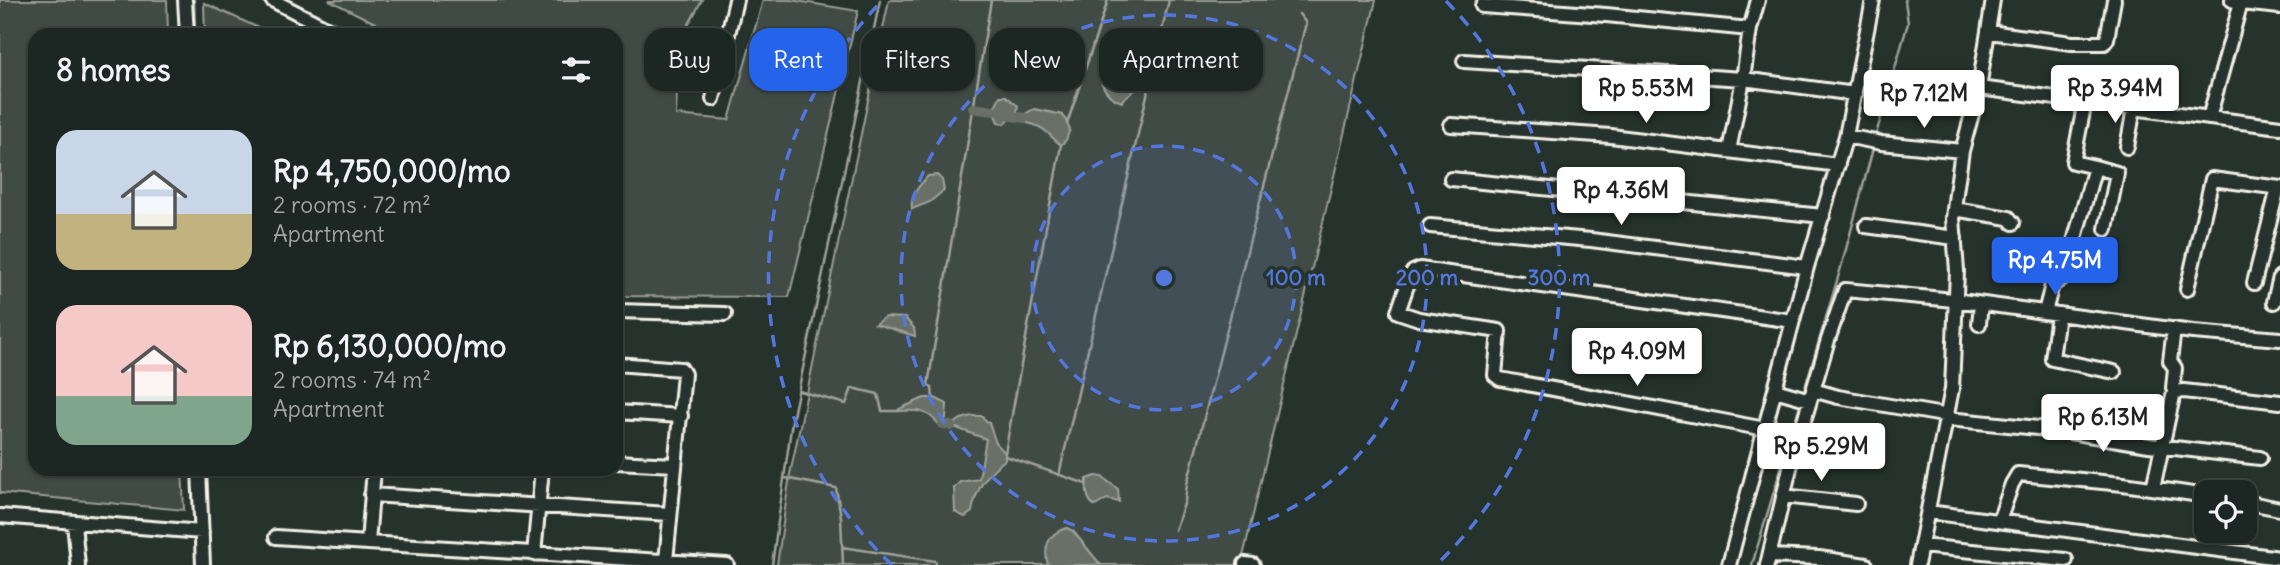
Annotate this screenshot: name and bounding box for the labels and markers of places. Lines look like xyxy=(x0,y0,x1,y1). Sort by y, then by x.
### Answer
pin: Rp 5.53M xyxy=(1574,66,1718,125)
pin: Rp 3.94M xyxy=(2043,66,2187,125)
pin: Rp 7.12M xyxy=(1852,71,1996,130)
pin: Rp 4.36M xyxy=(1549,168,1693,227)
pin: Rp 4.75M xyxy=(1983,238,2127,297)
centre of rings xyxy=(1152,266,1176,290)
pin: Rp 4.09M xyxy=(1565,328,1709,388)
pin: Rp 6.13M xyxy=(2031,394,2175,454)
pin: Rp 5.29M xyxy=(1749,424,1893,483)

